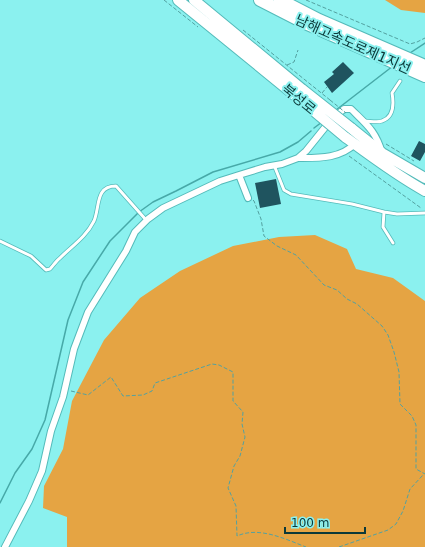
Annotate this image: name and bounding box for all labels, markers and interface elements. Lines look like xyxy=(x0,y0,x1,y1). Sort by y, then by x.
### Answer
street label: 남해고속도로제1지선 xyxy=(293,11,413,77)
street label: 북성로 xyxy=(279,81,319,117)
scale bar xyxy=(285,509,365,535)
text: 100 m xyxy=(291,516,329,530)

